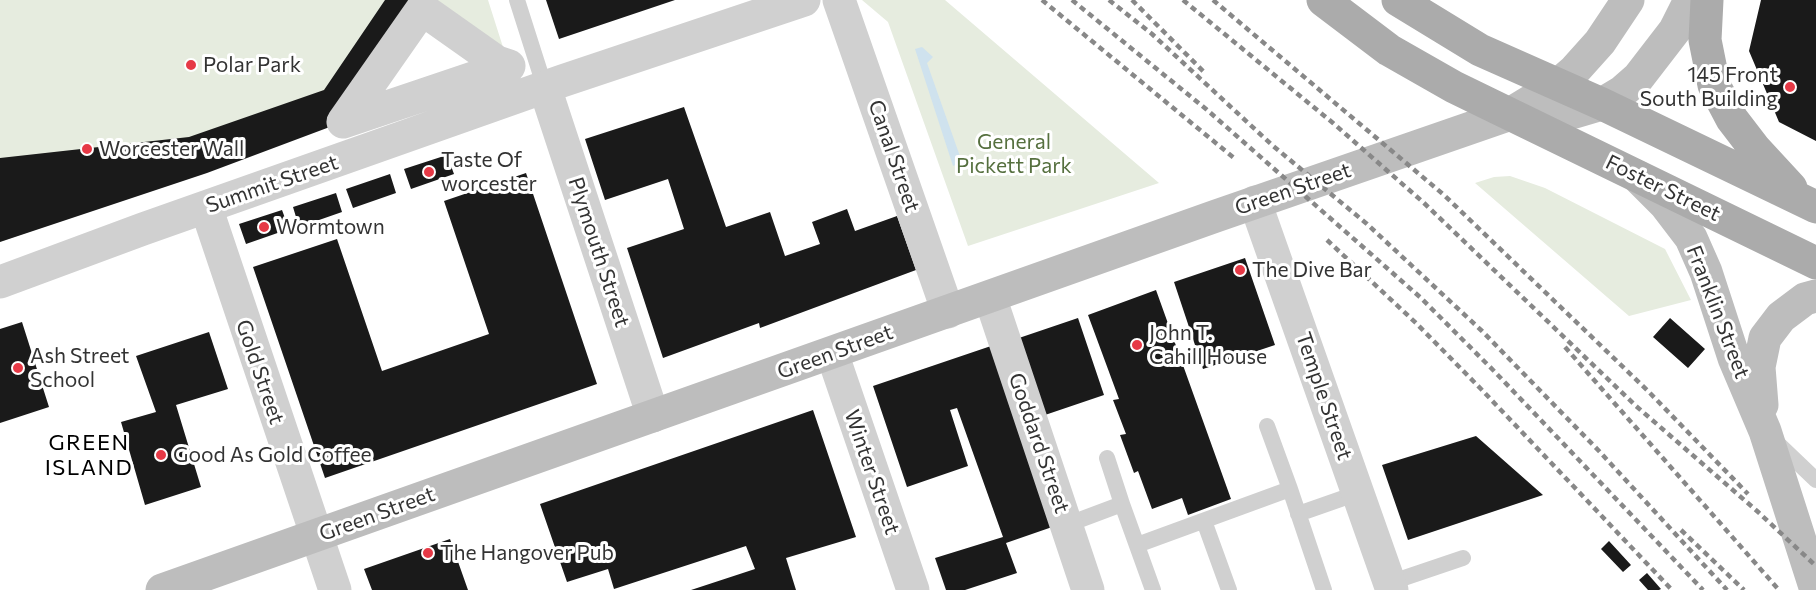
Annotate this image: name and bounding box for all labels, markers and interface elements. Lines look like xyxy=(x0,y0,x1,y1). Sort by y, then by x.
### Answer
place label: Polar Park xyxy=(203,52,301,78)
marker: Polar Park xyxy=(184,58,198,72)
place label: 145 Front South Building xyxy=(1640,62,1778,112)
marker: 145 Front South Building xyxy=(1783,80,1797,94)
street label: Canal Street xyxy=(863,97,925,215)
park label: General Pickett Park xyxy=(956,129,1072,179)
place label: Worcester Wall xyxy=(99,136,244,162)
marker: Worcester Wall xyxy=(80,142,94,156)
place label: Taste Of worcester xyxy=(441,147,537,197)
street label: Foster Street xyxy=(1601,149,1725,227)
street label: Summit Street xyxy=(203,150,341,218)
street label: Green Street xyxy=(1232,157,1354,221)
marker: Taste Of worcester xyxy=(422,165,436,179)
street label: Plymouth Street xyxy=(563,174,635,330)
place label: Wormtown xyxy=(276,214,385,240)
marker: Wormtown xyxy=(257,220,271,234)
street label: Franklin Street xyxy=(1681,242,1755,382)
place label: The Dive Bar xyxy=(1252,257,1372,283)
marker: The Dive Bar xyxy=(1233,263,1247,277)
street label: Gold Street xyxy=(230,316,290,428)
street label: Green Street xyxy=(774,319,896,385)
place label: John T. Cahill House xyxy=(1149,320,1267,370)
street label: Temple Street xyxy=(1290,329,1358,463)
marker: John T. Cahill House xyxy=(1130,338,1144,352)
place label: Ash Street School xyxy=(30,343,129,393)
marker: Ash Street School xyxy=(11,361,25,375)
street label: Goddard Street xyxy=(1003,370,1075,516)
street label: Winter Street xyxy=(839,406,905,538)
district label: GREEN ISLAND xyxy=(45,430,133,482)
place label: Good As Gold Coffee xyxy=(173,442,372,468)
marker: Good As Gold Coffee xyxy=(154,448,168,462)
street label: Green Street xyxy=(316,481,438,547)
place label: The Hangover Pub xyxy=(440,540,614,566)
marker: The Hangover Pub xyxy=(421,546,435,560)

